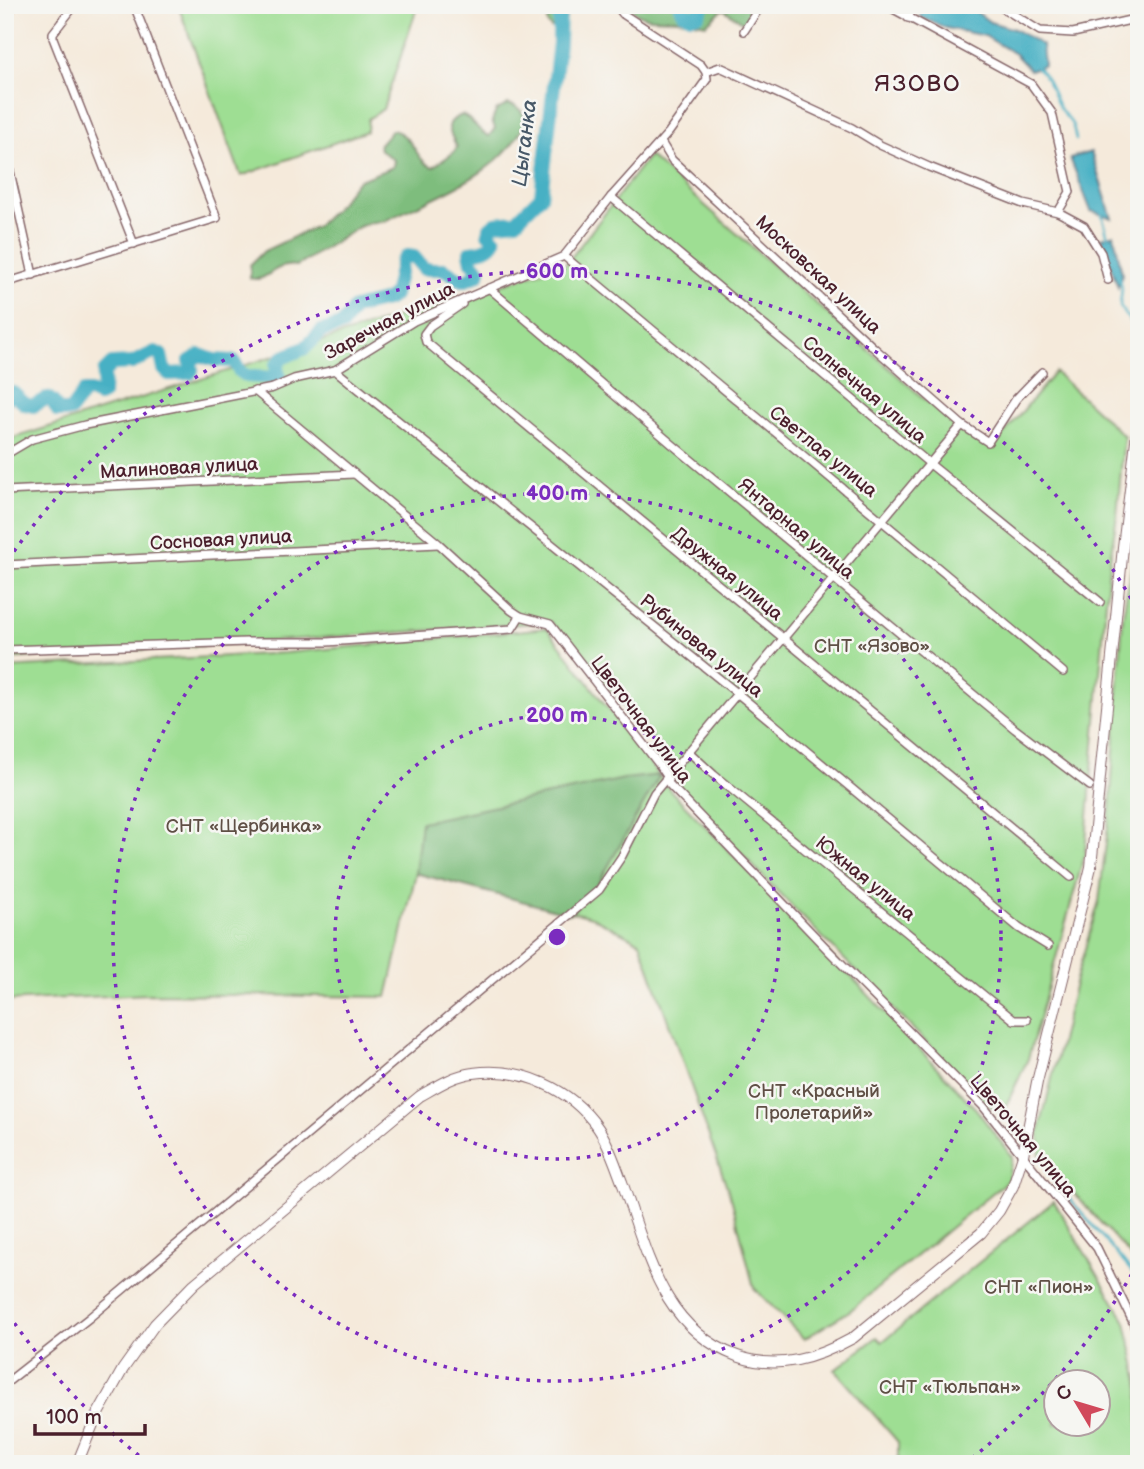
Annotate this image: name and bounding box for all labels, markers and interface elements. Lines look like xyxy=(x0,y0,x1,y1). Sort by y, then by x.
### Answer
district label: ЯЗОВО xyxy=(874,70,962,98)
water label: Цыганка xyxy=(507,98,542,188)
street label: Московская улица xyxy=(750,211,886,339)
text: 600 m xyxy=(526,259,588,284)
street label: Заречная улица xyxy=(321,277,459,365)
street label: Солнечная улица xyxy=(797,332,931,449)
street label: Светлая улица xyxy=(764,402,882,503)
street label: Малиновая улица xyxy=(99,453,259,484)
street label: Янтарная улица xyxy=(733,474,859,584)
text: 400 m xyxy=(526,481,588,506)
street label: Дружная улица xyxy=(667,522,787,626)
street label: Сосновая улица xyxy=(149,525,293,556)
street label: Рубиновая улица xyxy=(635,589,767,703)
park label: СНТ «Язово» xyxy=(814,635,930,658)
street label: Цветочная улица xyxy=(585,652,696,788)
text: 200 m xyxy=(526,703,588,728)
park label: СНТ «Щербинка» xyxy=(166,815,322,838)
street label: Южная улица xyxy=(810,832,920,927)
centre of rings xyxy=(545,925,569,949)
street label: Цветочная улица xyxy=(965,1070,1081,1202)
park label: СНТ «Красный Пролетарий» xyxy=(748,1080,880,1125)
park label: СНТ «Пион» xyxy=(984,1276,1094,1299)
north arrow xyxy=(1042,1368,1112,1438)
park label: СНТ «Тюльпан» xyxy=(879,1376,1021,1399)
text: С xyxy=(1052,1381,1078,1406)
scale bar xyxy=(35,1392,145,1436)
text: 100 m xyxy=(46,1405,102,1430)

